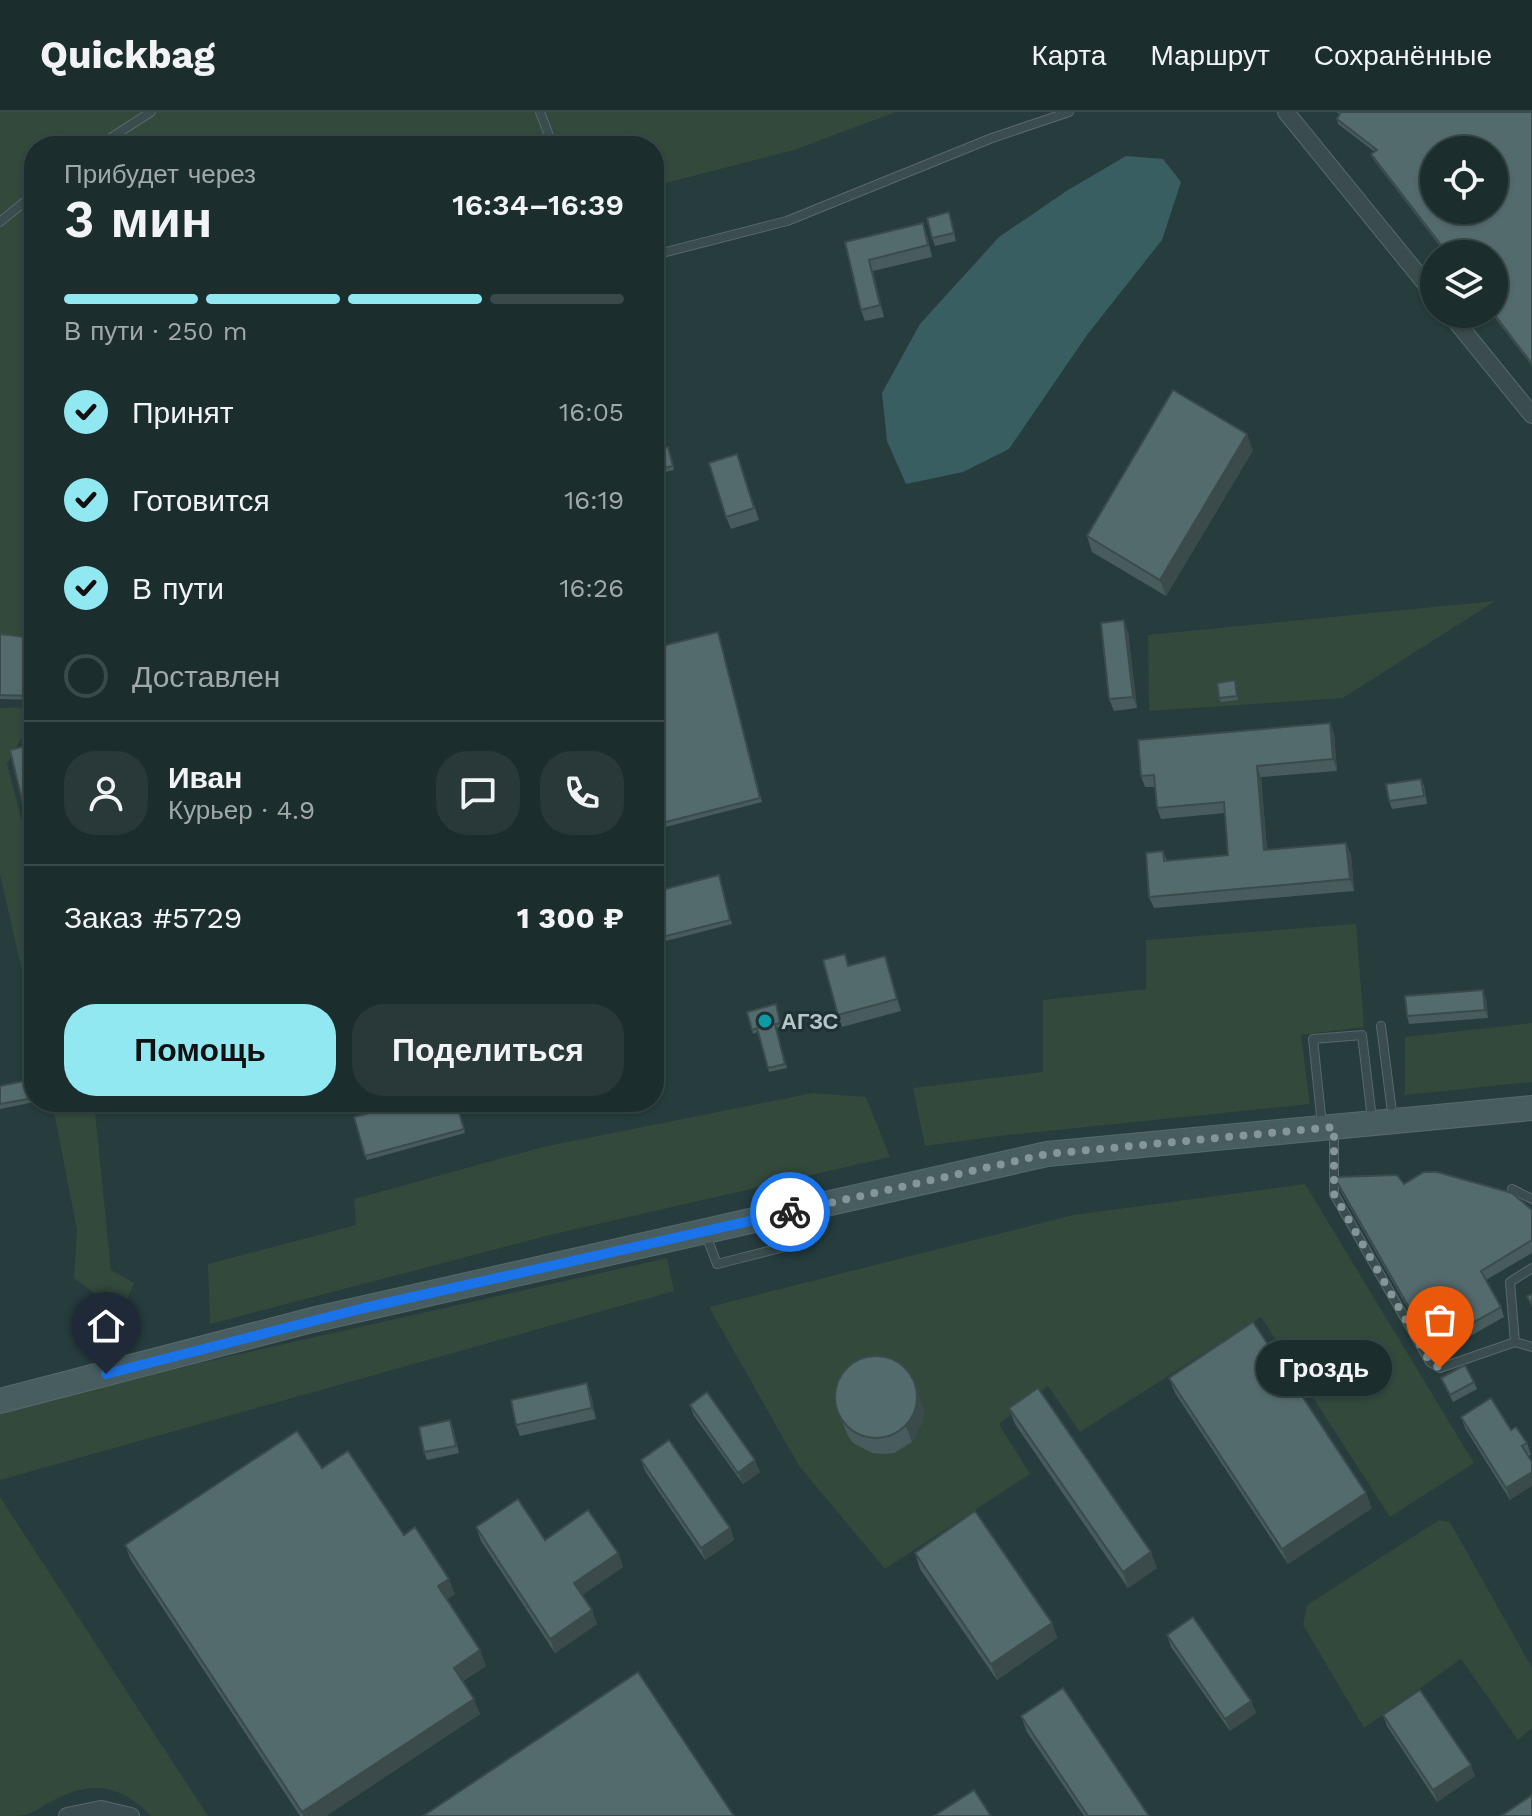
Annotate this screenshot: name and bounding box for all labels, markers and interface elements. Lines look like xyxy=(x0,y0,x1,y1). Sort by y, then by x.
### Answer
text: Quickbag xyxy=(40,33,215,77)
text: Карта xyxy=(1031,39,1106,72)
text: Маршрут xyxy=(1150,39,1270,72)
text: Сохранённые xyxy=(1314,39,1492,72)
map controls xyxy=(1420,136,1508,328)
button: locate xyxy=(1420,136,1508,224)
text: Прибудет через xyxy=(64,159,256,189)
text: 16:34–16:39 xyxy=(452,187,624,222)
text: 3 мин xyxy=(64,189,212,250)
button: layers xyxy=(1420,240,1508,328)
text: В пути · 250 m xyxy=(64,316,247,346)
icon: check xyxy=(64,390,108,434)
text: Принят xyxy=(132,395,234,430)
text: 16:05 xyxy=(559,397,624,427)
icon: check xyxy=(64,478,108,522)
text: Готовится xyxy=(132,483,270,518)
text: 16:19 xyxy=(564,485,624,515)
icon: check xyxy=(64,566,108,610)
text: В пути xyxy=(132,571,224,606)
text: 16:26 xyxy=(559,573,624,603)
text: Доставлен xyxy=(132,659,280,694)
button: person xyxy=(64,751,148,835)
button: chat xyxy=(436,751,520,835)
button: phone xyxy=(540,751,624,835)
text: Иван xyxy=(168,760,242,795)
text: Курьер · 4.9 xyxy=(168,795,315,825)
text: Заказ #5729 xyxy=(64,900,242,935)
text: 1 300 ₽ xyxy=(517,900,624,935)
button: Помощь xyxy=(64,1004,336,1096)
button: Поделиться xyxy=(352,1004,624,1096)
place label: АГЗС xyxy=(781,1009,839,1034)
marker: АГЗС xyxy=(756,1012,774,1030)
courier xyxy=(750,1172,830,1252)
icon: bike xyxy=(768,1190,812,1234)
pin xyxy=(1406,1286,1474,1368)
pin xyxy=(72,1292,140,1374)
icon: bag xyxy=(1418,1298,1462,1342)
icon: home xyxy=(84,1304,128,1348)
callout: Гроздь xyxy=(1256,1340,1392,1396)
text: Гроздь xyxy=(1279,1353,1369,1383)

